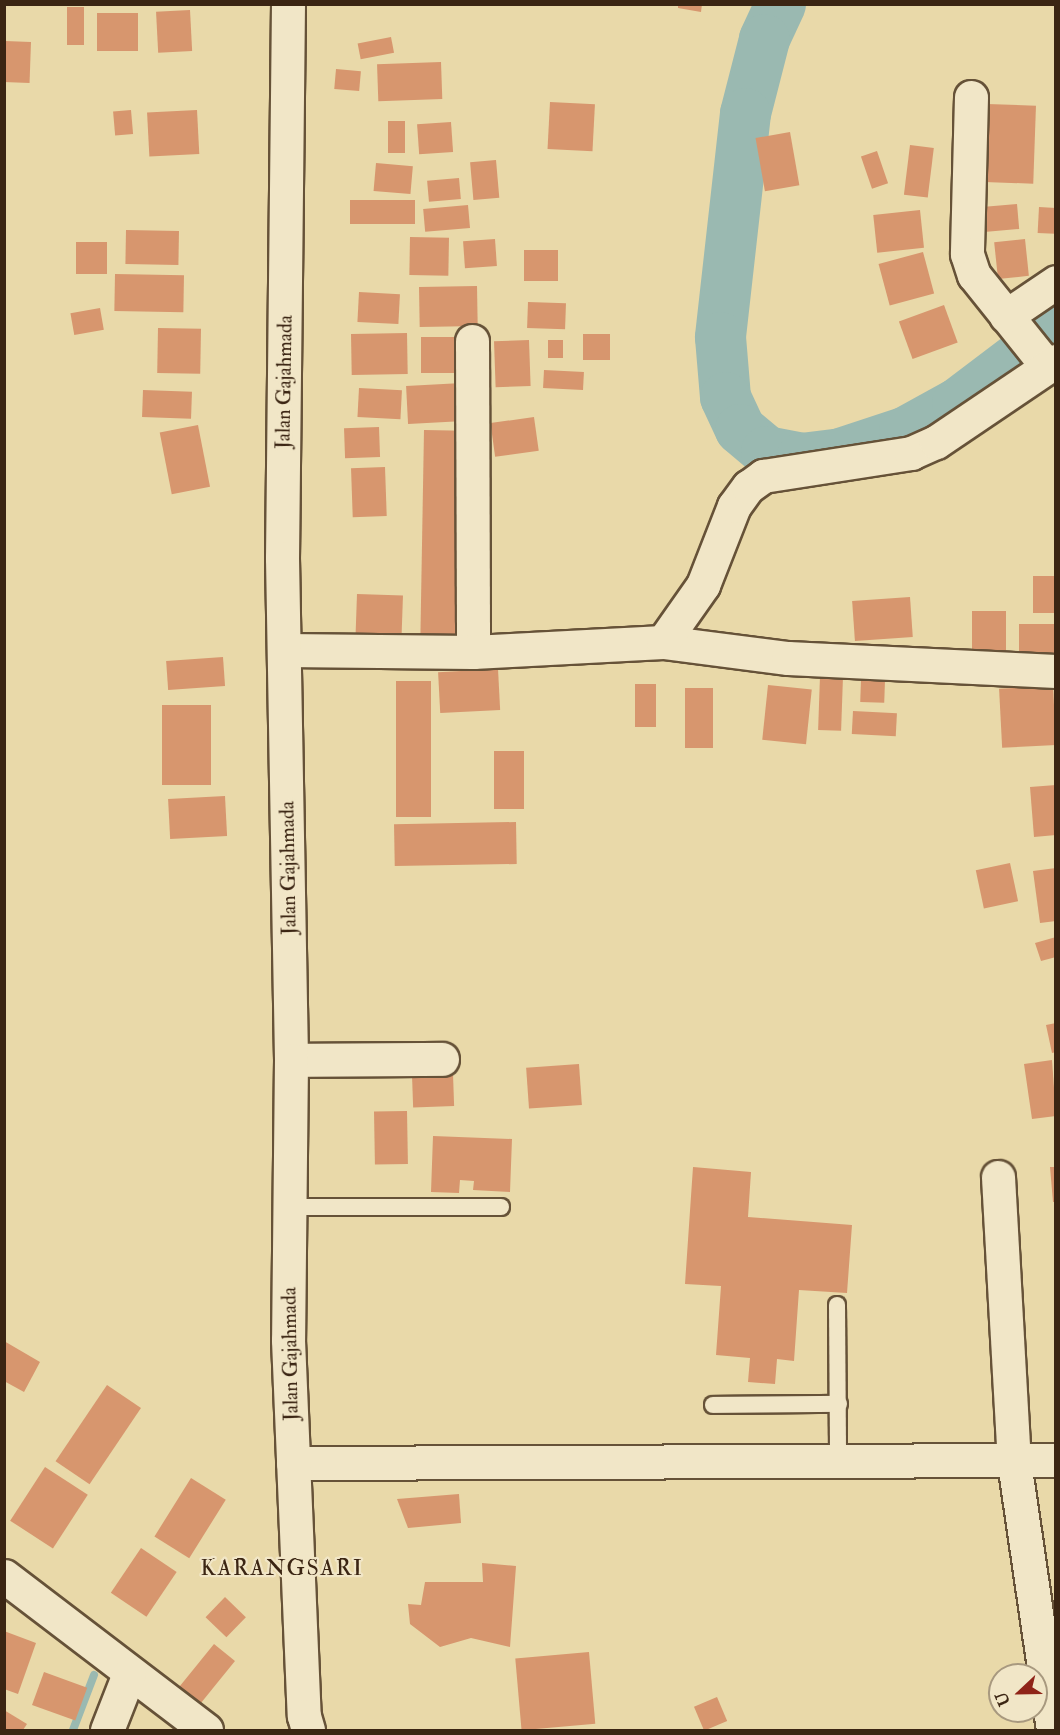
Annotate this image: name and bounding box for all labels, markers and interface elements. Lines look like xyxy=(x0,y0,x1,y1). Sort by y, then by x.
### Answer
street label: Jalan Gajahmada xyxy=(271,315,297,449)
street label: Jalan Gajahmada xyxy=(275,801,301,935)
street label: Jalan Gajahmada xyxy=(277,1287,303,1421)
district label: KARANGSARI xyxy=(201,1556,363,1582)
north arrow xyxy=(988,1663,1048,1723)
text: U xyxy=(991,1689,1015,1709)

